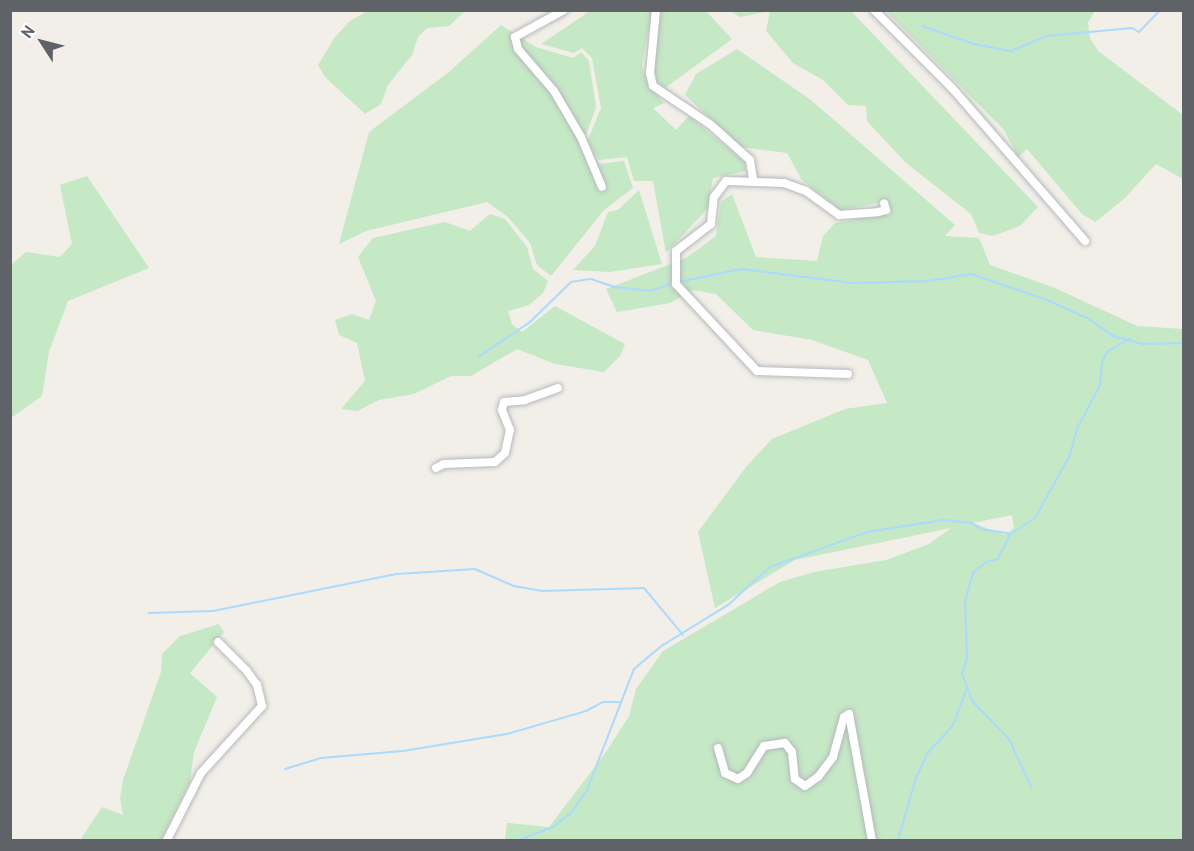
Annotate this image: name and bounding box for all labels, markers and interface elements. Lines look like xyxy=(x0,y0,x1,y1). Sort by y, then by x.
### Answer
north arrow xyxy=(12,12,72,72)
text: N xyxy=(16,21,39,42)

